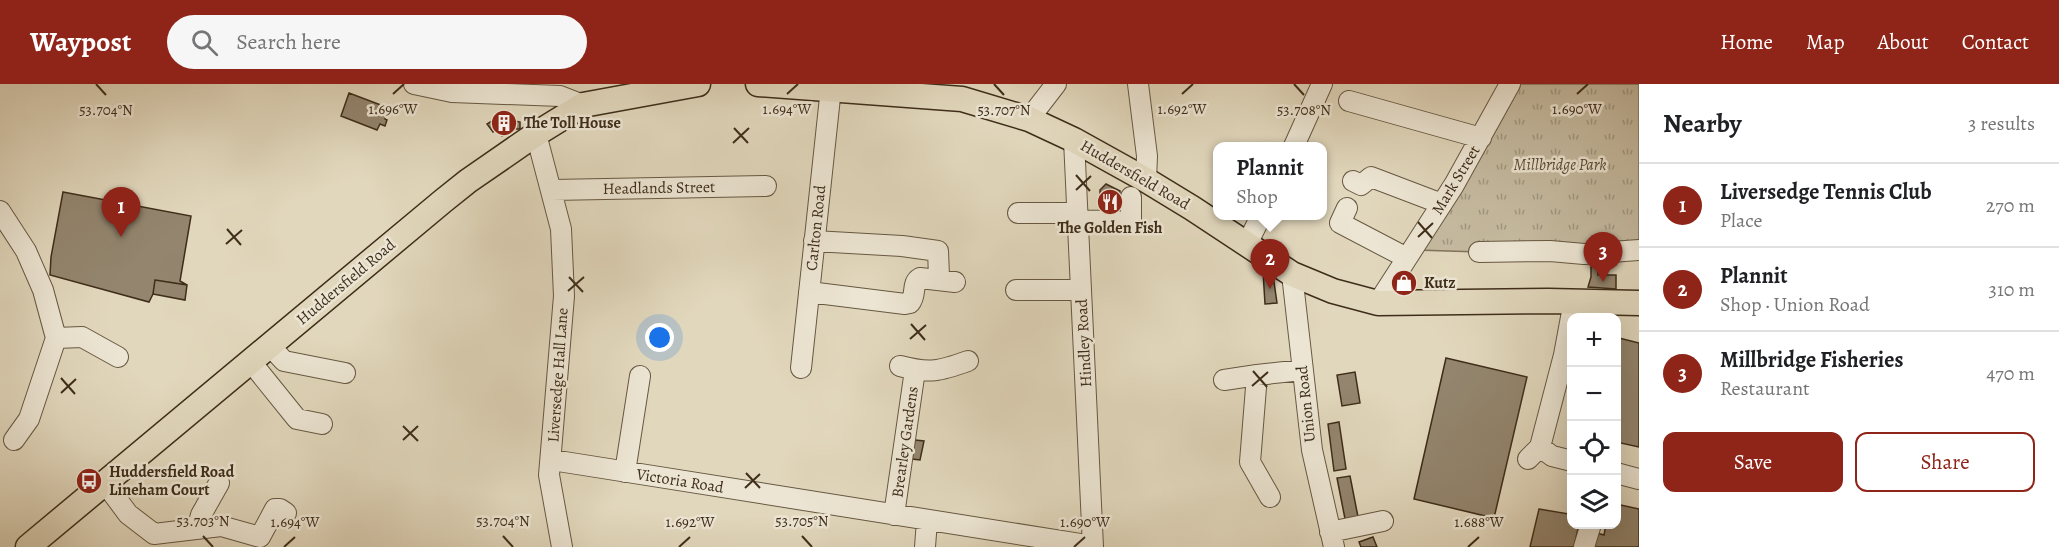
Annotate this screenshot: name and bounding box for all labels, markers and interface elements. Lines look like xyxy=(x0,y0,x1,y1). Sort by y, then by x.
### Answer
search box xyxy=(167,15,587,69)
text: Waypost xyxy=(30,23,131,61)
icon: search xyxy=(188,26,221,59)
text: Search here xyxy=(236,27,341,57)
text: Home xyxy=(1720,28,1773,56)
text: Map xyxy=(1806,28,1844,56)
text: About xyxy=(1877,28,1929,56)
text: Contact xyxy=(1962,28,2029,56)
text: 1.696°W xyxy=(369,99,417,119)
text: 1.694°W xyxy=(763,99,811,119)
text: 1.692°W xyxy=(1157,99,1207,119)
text: 1.690°W xyxy=(1552,99,1602,119)
text: 53.704°N xyxy=(79,100,133,120)
text: 53.707°N xyxy=(977,100,1031,120)
text: 53.708°N xyxy=(1277,100,1331,120)
text: Nearby xyxy=(1663,106,1742,141)
building icon: The Toll House xyxy=(489,108,519,138)
text: 3 results xyxy=(1968,110,2035,137)
place label: The Toll House xyxy=(524,112,621,134)
street label: Huddersfield Road xyxy=(1076,135,1194,216)
street label: Mark Street xyxy=(1427,141,1485,219)
popup xyxy=(1213,142,1327,220)
text: Plannit xyxy=(1236,153,1304,183)
park label: Millbridge Park xyxy=(1514,154,1606,176)
street label: Headlands Street xyxy=(603,176,715,200)
text: Liversedge Tennis Club xyxy=(1720,177,1932,207)
text: Shop xyxy=(1236,183,1278,210)
street label: Carlton Road xyxy=(801,184,831,272)
restaurant icon: The Golden Fish xyxy=(1095,187,1125,217)
pin: 1 xyxy=(102,188,140,237)
text: 1 xyxy=(1679,192,1686,219)
text: 270 m xyxy=(1986,192,2035,219)
text: Place xyxy=(1720,207,1762,234)
place label: The Golden Fish xyxy=(1057,217,1163,239)
pin: 3 xyxy=(1584,232,1622,282)
street label: Huddersfield Road xyxy=(292,234,401,330)
pin: 2 xyxy=(1250,240,1290,289)
text: Plannit xyxy=(1720,261,1788,291)
shop icon: Kutz xyxy=(1389,268,1419,298)
place label: Kutz xyxy=(1424,272,1456,294)
text: 2 xyxy=(1678,276,1687,303)
text: 310 m xyxy=(1989,276,2035,303)
text: Shop · Union Road xyxy=(1720,291,1870,318)
street label: Hindley Road xyxy=(1071,298,1097,388)
street label: Liversedge Hall Lane xyxy=(542,307,574,443)
map controls xyxy=(1567,313,1621,529)
button: + xyxy=(1567,313,1621,367)
your location xyxy=(645,323,674,352)
text: Millbridge Fisheries xyxy=(1720,345,1903,375)
text: 3 xyxy=(1678,360,1687,387)
text: 470 m xyxy=(1986,360,2035,387)
street label: Union Road xyxy=(1291,364,1321,443)
button: − xyxy=(1567,367,1621,421)
text: Restaurant xyxy=(1720,375,1810,402)
street label: Brearley Gardens xyxy=(886,385,924,499)
button: locate xyxy=(1567,421,1621,475)
button: Save xyxy=(1663,432,1843,492)
button: Share xyxy=(1855,432,2035,492)
place label: Huddersfield Road Lineham Court xyxy=(109,461,235,501)
street label: Victoria Road xyxy=(634,463,726,499)
bus stop icon: Huddersfield Road Lineham Court xyxy=(74,466,104,496)
button: layers xyxy=(1567,475,1621,529)
text: 53.703°N xyxy=(176,511,230,531)
text: 53.704°N xyxy=(476,511,530,531)
text: 53.705°N xyxy=(775,511,829,531)
text: 1.694°W xyxy=(271,512,319,532)
text: 1.692°W xyxy=(665,512,715,532)
text: 1.690°W xyxy=(1060,512,1110,532)
text: 1.688°W xyxy=(1454,512,1504,532)

